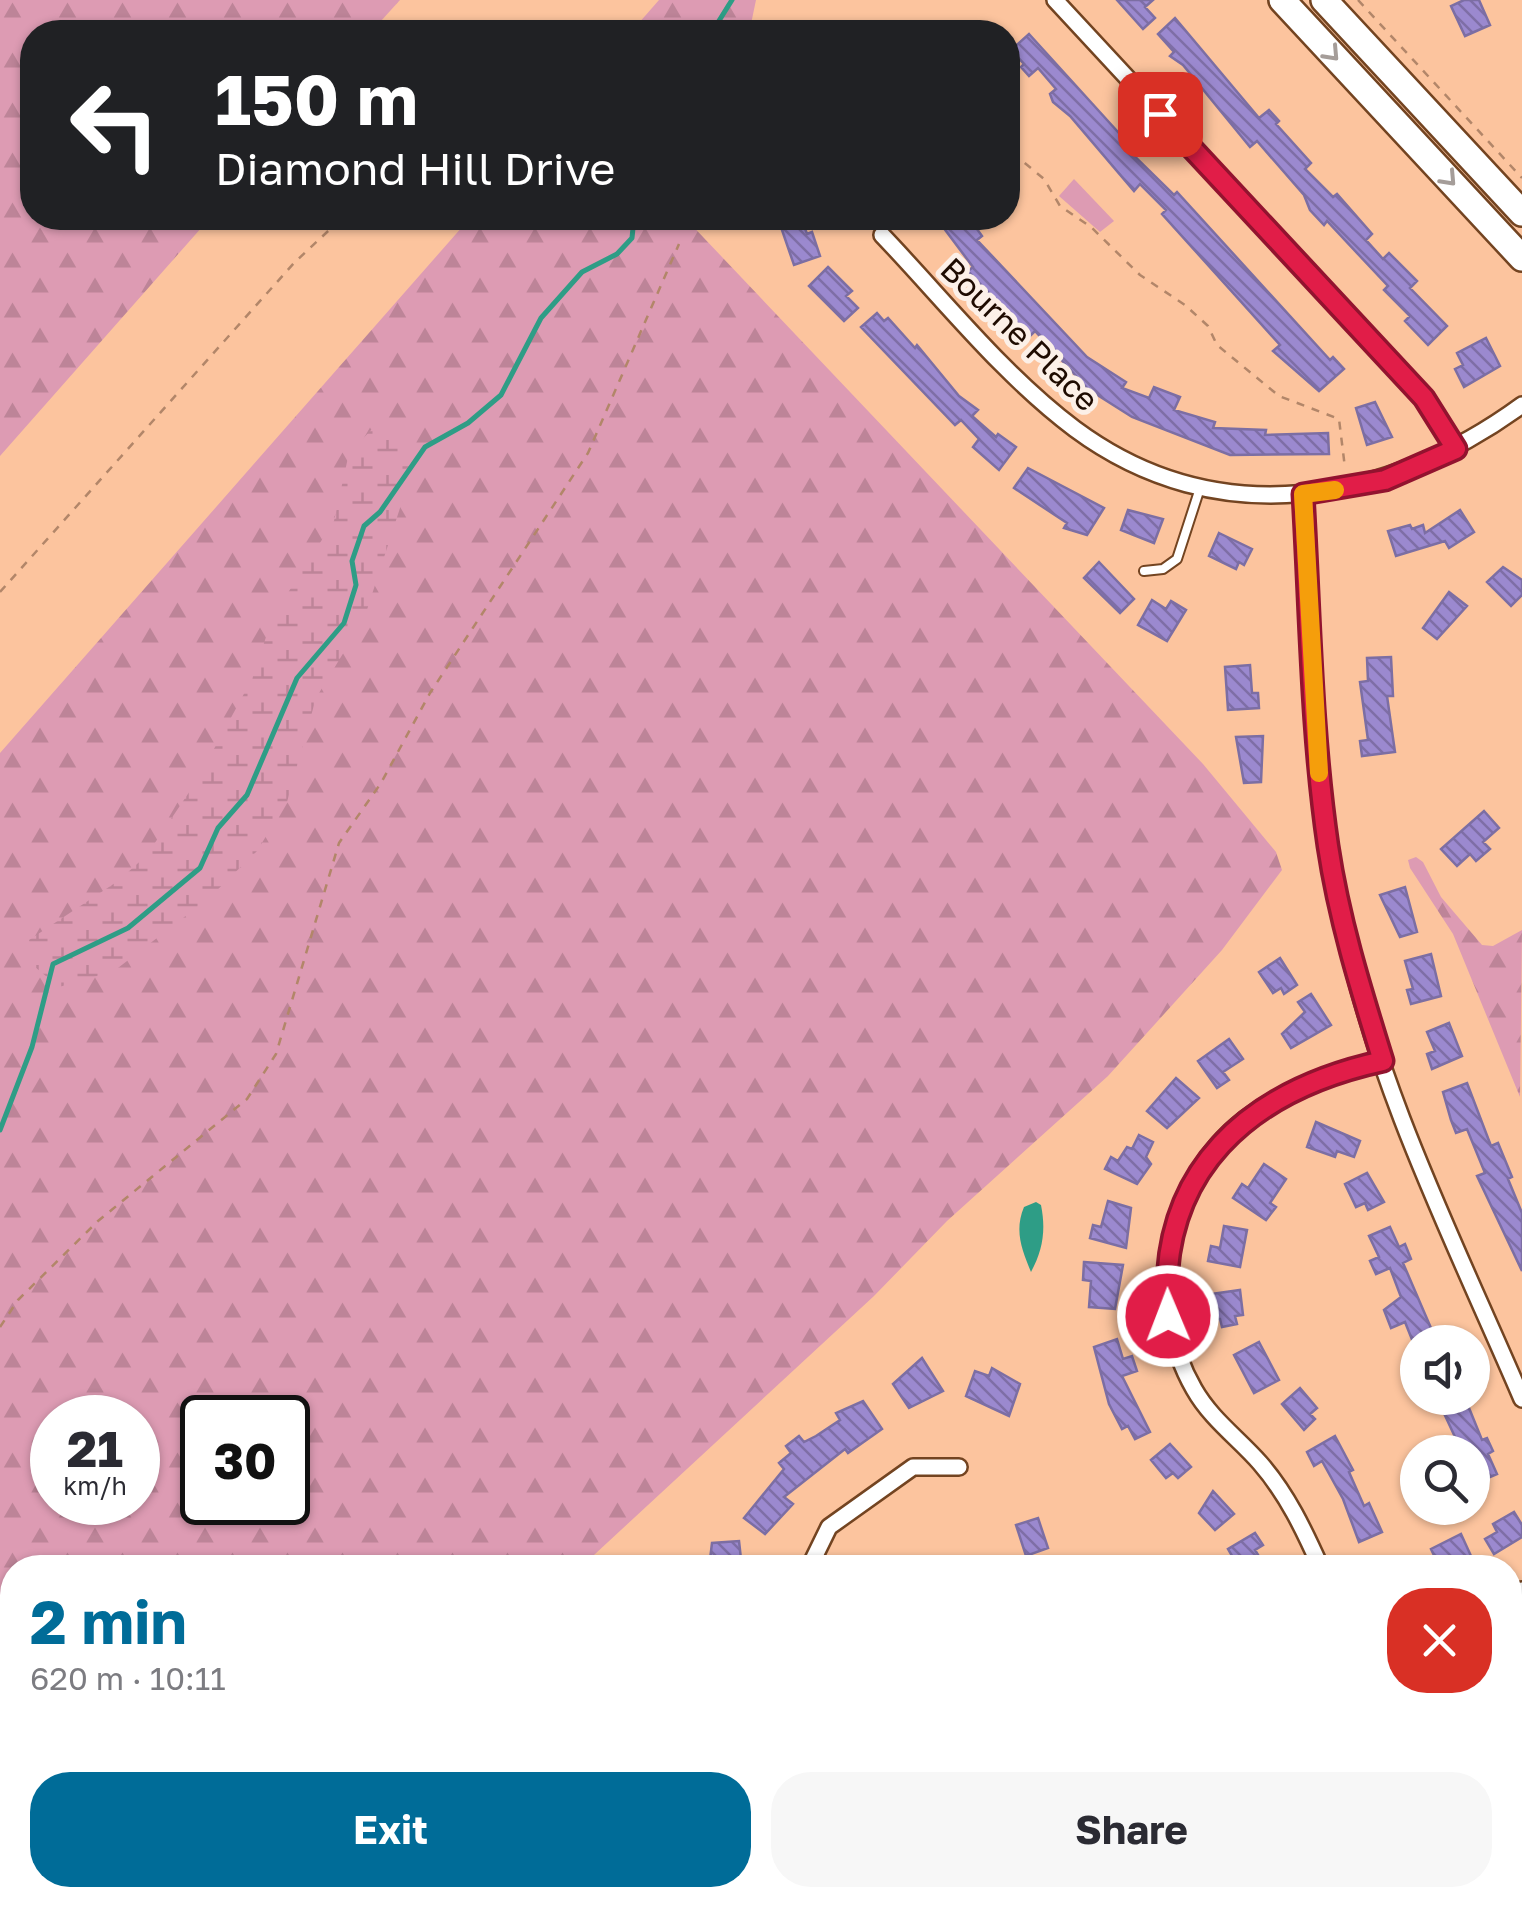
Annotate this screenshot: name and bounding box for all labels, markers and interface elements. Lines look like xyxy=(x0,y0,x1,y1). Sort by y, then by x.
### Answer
one-way arrow xyxy=(1320,43,1338,61)
text: 150 m xyxy=(215,56,418,140)
icon: left xyxy=(50,60,180,190)
pin xyxy=(1118,72,1203,157)
icon: arrive xyxy=(1133,87,1188,142)
text: Diamond Hill Drive xyxy=(215,141,615,195)
one-way arrow xyxy=(1437,168,1455,186)
street label: Bourne Place xyxy=(933,249,1107,419)
position arrow xyxy=(1116,1264,1220,1368)
map controls xyxy=(1400,1325,1490,1525)
button: sound xyxy=(1400,1325,1490,1415)
speed limit sign: 30 xyxy=(180,1395,310,1525)
text: 21 xyxy=(67,1418,123,1478)
button: search xyxy=(1400,1435,1490,1525)
text: km/h xyxy=(63,1470,127,1501)
text: 2 min xyxy=(30,1585,187,1657)
button: close xyxy=(1387,1588,1492,1693)
text: 620 m · 10:11 xyxy=(30,1659,226,1697)
button: Exit xyxy=(30,1772,751,1887)
button: Share xyxy=(771,1772,1492,1887)

